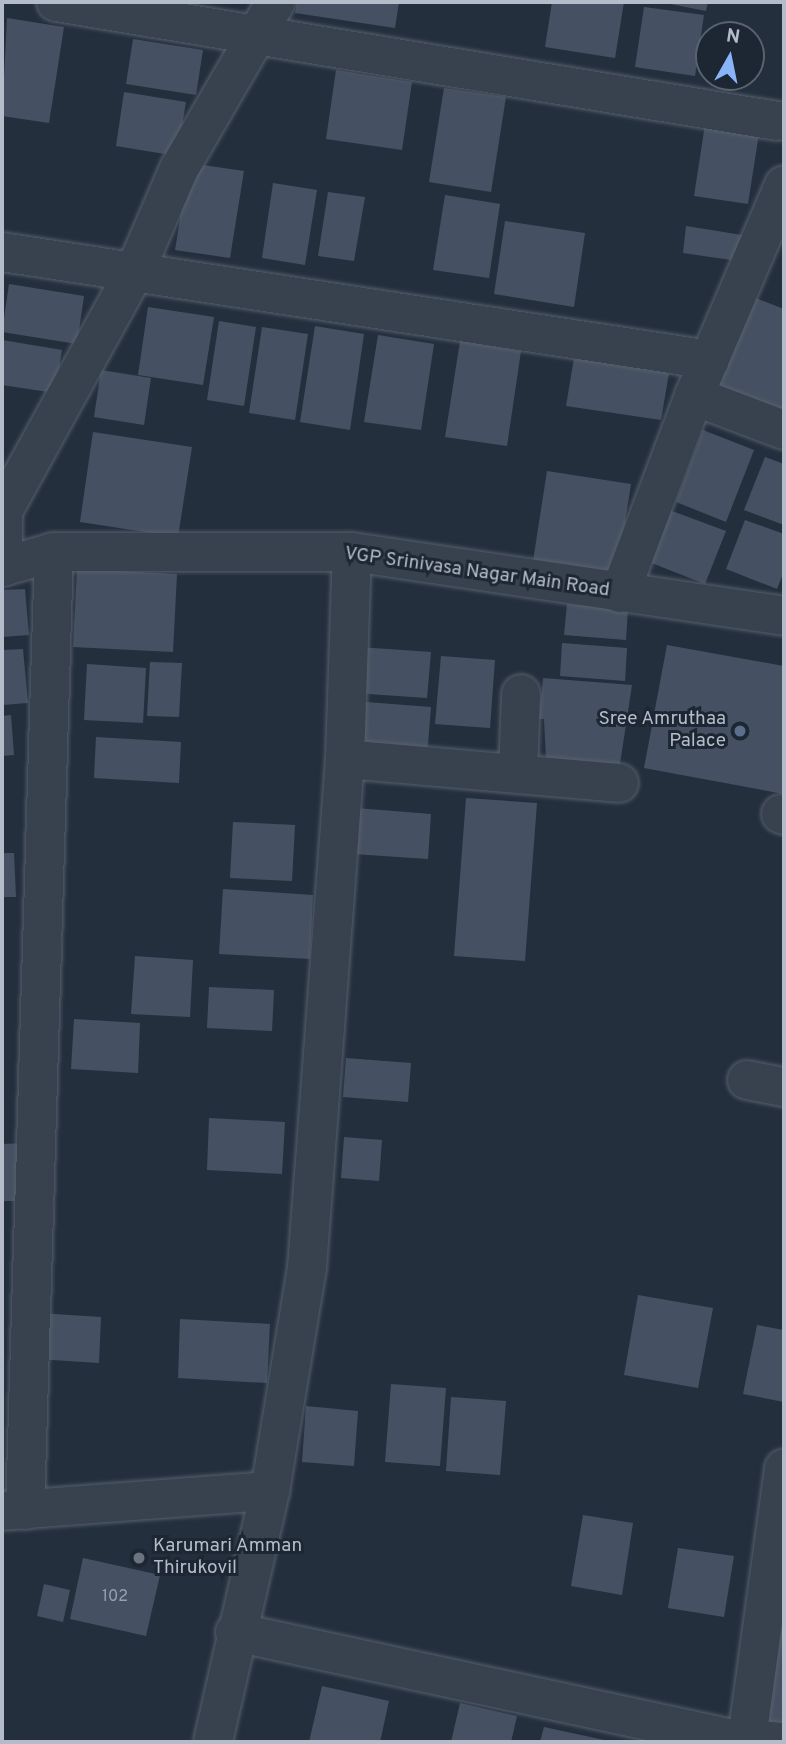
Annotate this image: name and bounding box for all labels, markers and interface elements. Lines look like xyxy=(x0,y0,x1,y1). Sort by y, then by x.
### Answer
north arrow xyxy=(695,21,765,91)
text: N xyxy=(724,24,742,50)
street label: VGP Srinivasa Nagar Main Road xyxy=(343,543,611,603)
place label: Sree Amruthaa Palace xyxy=(598,709,726,753)
marker: Sree Amruthaa Palace xyxy=(732,723,748,739)
place label: Karumari Amman Thirukovil xyxy=(153,1536,303,1580)
marker: Karumari Amman Thirukovil xyxy=(131,1550,147,1566)
house number: 102 xyxy=(102,1587,128,1607)

